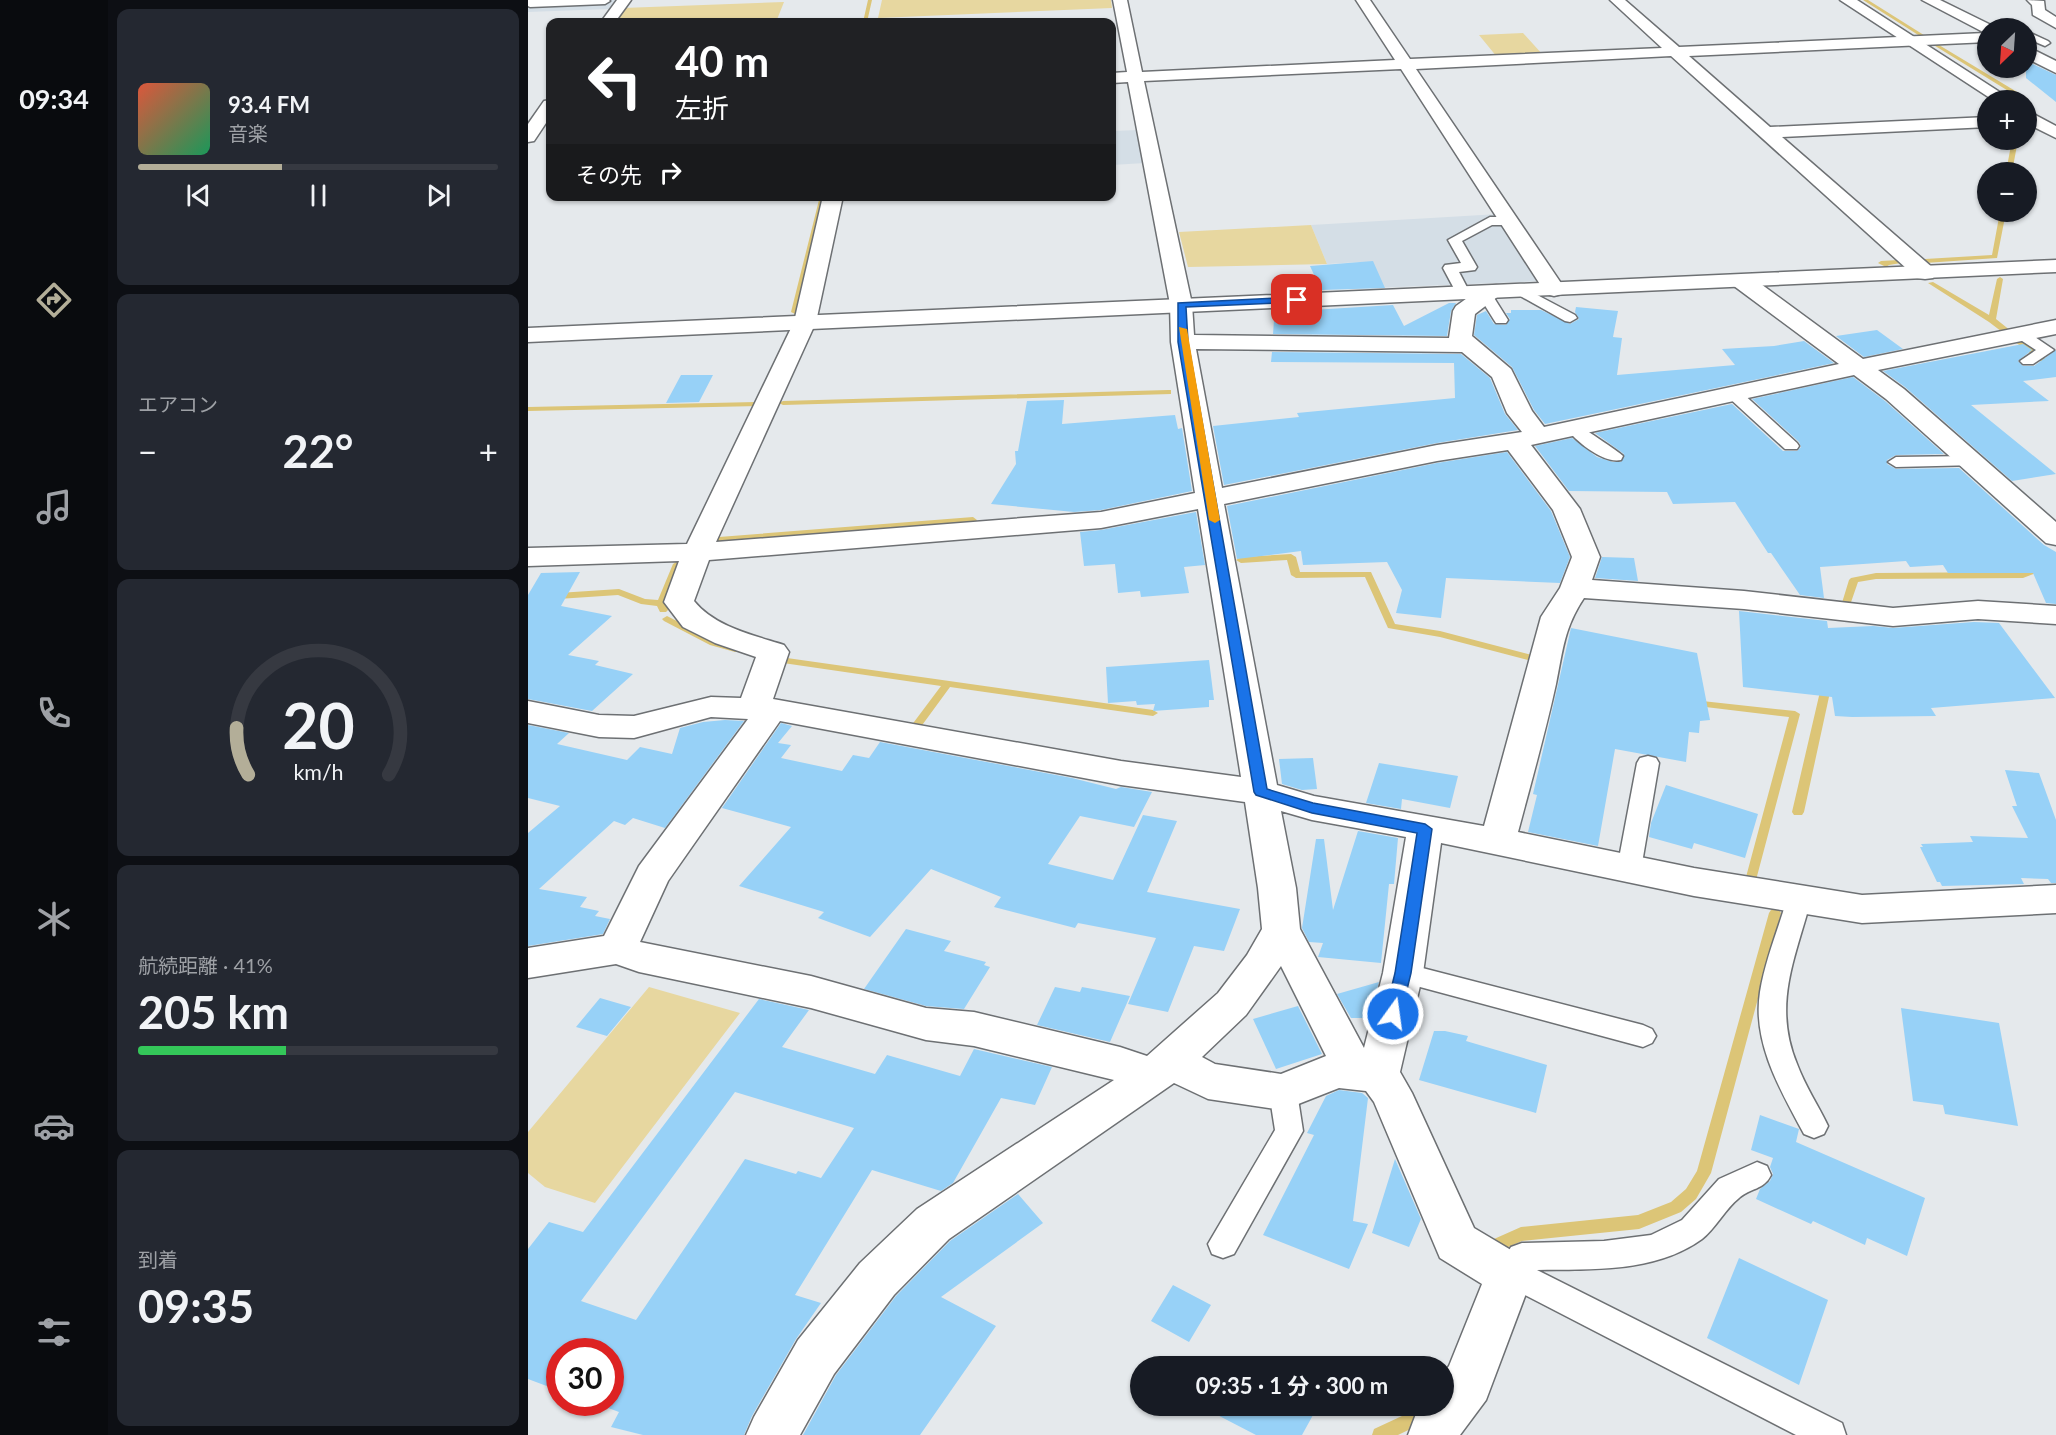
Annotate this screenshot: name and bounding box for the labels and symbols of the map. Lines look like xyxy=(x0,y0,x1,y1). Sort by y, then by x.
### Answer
north arrow xyxy=(1977,18,2037,78)
pin xyxy=(1271,274,1322,325)
position arrow xyxy=(1361,982,1425,1046)
speed limit sign: 30 xyxy=(546,1338,624,1416)

